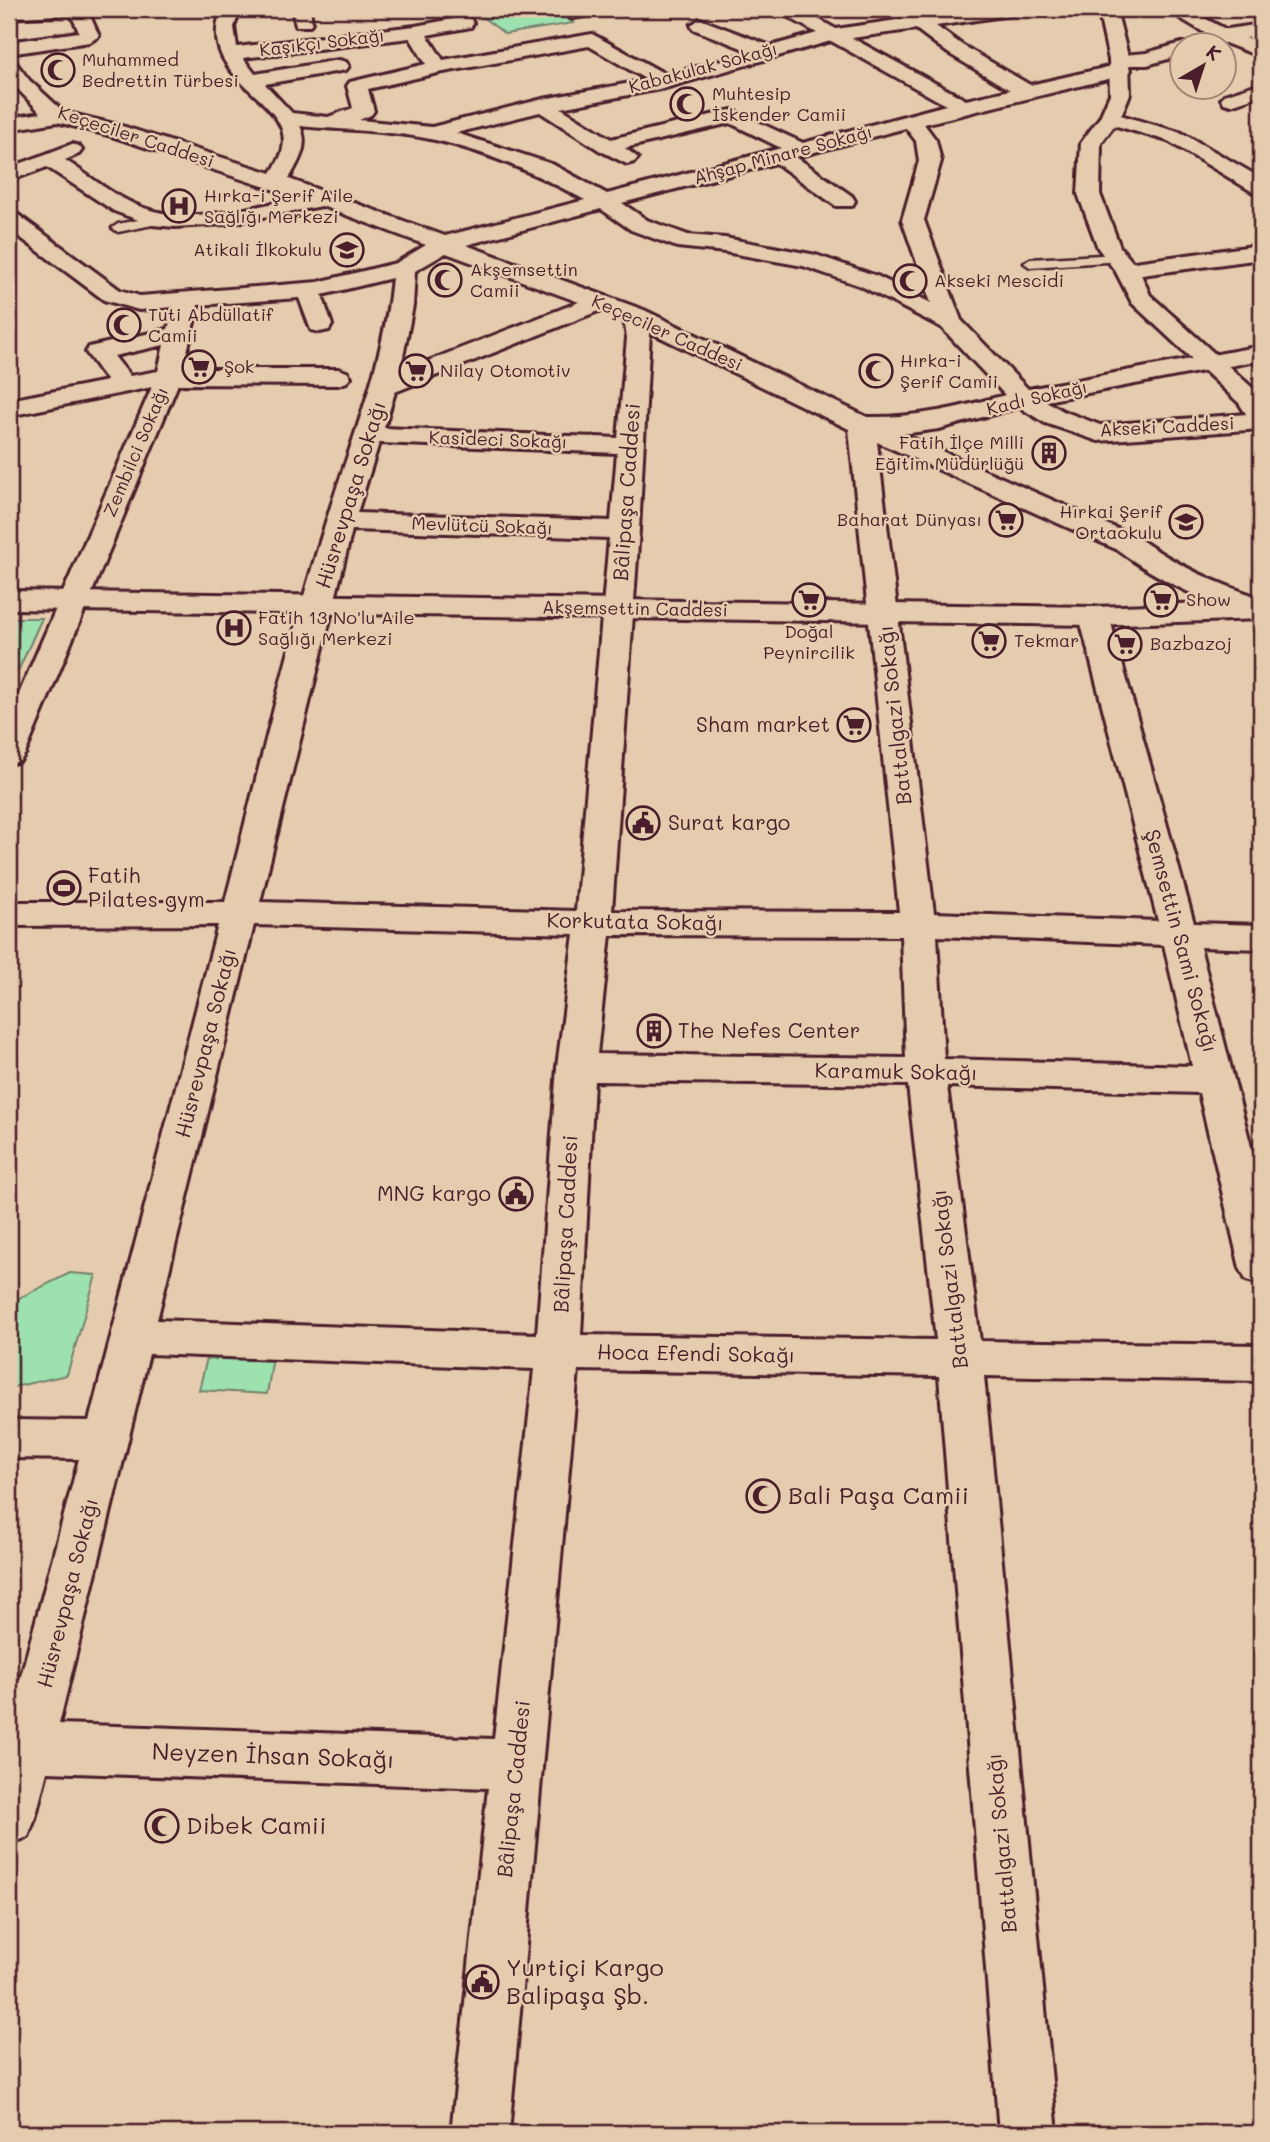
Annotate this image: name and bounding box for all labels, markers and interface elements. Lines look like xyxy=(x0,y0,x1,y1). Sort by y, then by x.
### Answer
street label: Kaşıkçı Sokağı xyxy=(258,22,386,62)
north arrow xyxy=(1168,32,1238,102)
street label: Kabakulak Sokağı xyxy=(626,36,780,98)
text: K xyxy=(1201,39,1227,66)
place label: Muhammed Bedrettin Türbesi xyxy=(82,47,239,92)
mosque icon: Muhammed Bedrettin Türbesi xyxy=(39,51,77,89)
place label: Muhtesip İskender Camii xyxy=(712,81,846,126)
mosque icon: Muhtesip İskender Camii xyxy=(668,85,706,123)
street label: Keçeciler Caddesi xyxy=(55,100,217,173)
street label: Ahşap Minare Sokağı xyxy=(691,119,875,189)
place label: Hırka-i Şerif Aile Sağlığı Merkezi xyxy=(204,183,353,228)
hospital icon: Hırka-i Şerif Aile Sağlığı Merkezi xyxy=(160,187,198,225)
school or university icon: Atikali İlkokulu xyxy=(328,231,366,269)
place label: Atikali İlkokulu xyxy=(193,237,322,261)
place label: Akşemsettin Camii xyxy=(470,257,578,302)
mosque icon: Akşemsettin Camii xyxy=(426,261,464,299)
mosque icon: Akseki Mescidi xyxy=(891,262,929,300)
place label: Akseki Mescidi xyxy=(934,268,1064,292)
street label: Keçeciler Caddesi xyxy=(588,288,747,376)
place label: Tuti Abdüllatif Camii xyxy=(148,302,274,347)
mosque icon: Tuti Abdüllatif Camii xyxy=(105,306,143,344)
supermarket icon: Şok xyxy=(180,348,218,386)
place label: Hırka-i Şerif Camii xyxy=(900,348,998,393)
supermarket icon: Nilay Otomotiv xyxy=(397,352,435,390)
mosque icon: Hırka-i Şerif Camii xyxy=(857,352,895,390)
place label: Şok xyxy=(224,354,254,378)
place label: Nilay Otomotiv xyxy=(440,358,571,382)
street label: Kadı Sokağı xyxy=(984,374,1089,420)
street label: Zembilci Sokağı xyxy=(97,383,173,520)
street label: Hüsrevpaşa Sokağı xyxy=(308,398,391,592)
street label: Bâlipaşa Caddesi xyxy=(606,402,645,582)
street label: Akseki Caddesi xyxy=(1099,410,1235,442)
street label: Kasideci Sokağı xyxy=(428,425,568,453)
place label: Fatih İlçe Milli Eğitim Müdürlüğü xyxy=(875,430,1024,475)
building icon: Fatih İlçe Milli Eğitim Müdürlüğü xyxy=(1030,434,1068,472)
place label: Hırkai Şerif Ortaokulu xyxy=(1060,499,1163,544)
supermarket icon: Baharat Dünyası xyxy=(987,501,1025,539)
school or university icon: Hırkai Şerif Ortaokulu xyxy=(1167,503,1205,541)
place label: Baharat Dünyası xyxy=(837,507,982,531)
street label: Mevlütcü Sokağı xyxy=(411,511,553,539)
supermarket icon: Doğal Peynircilik xyxy=(790,581,828,619)
supermarket icon: Show xyxy=(1142,581,1180,619)
place label: Show xyxy=(1186,587,1231,611)
street label: Akşemsettin Caddesi xyxy=(542,594,728,622)
place label: Fatih 13 No'lu Aile Sağlığı Merkezi xyxy=(258,605,415,650)
hospital icon: Fatih 13 No'lu Aile Sağlığı Merkezi xyxy=(215,609,253,647)
place label: Doğal Peynircilik xyxy=(763,619,855,664)
supermarket icon: Tekmar xyxy=(970,622,1008,660)
street label: Battalgazi Sokağı xyxy=(871,624,916,806)
supermarket icon: Bazbazoj xyxy=(1106,625,1144,663)
place label: Tekmar xyxy=(1014,628,1079,652)
place label: Bazbazoj xyxy=(1150,631,1232,655)
supermarket icon: Sham market xyxy=(835,706,873,744)
place label: Sham market xyxy=(696,710,830,737)
public building icon: Surat kargo xyxy=(624,804,662,842)
place label: Surat kargo xyxy=(668,808,790,835)
street label: Şemsettin Sami Sokağı xyxy=(1140,826,1225,1055)
place label: Fatih Pilates gym xyxy=(88,861,205,912)
sports icon: Fatih Pilates gym xyxy=(45,869,83,907)
street label: Korkutata Sokağı xyxy=(546,905,724,936)
street label: Hüsrevpaşa Sokağı xyxy=(168,945,241,1140)
building icon: The Nefes Center xyxy=(635,1012,673,1050)
place label: The Nefes Center xyxy=(678,1016,860,1043)
street label: Karamuk Sokağı xyxy=(814,1056,978,1085)
street label: Bâlipaşa Caddesi xyxy=(546,1134,583,1314)
public building icon: MNG kargo xyxy=(497,1175,535,1213)
place label: MNG kargo xyxy=(377,1179,491,1206)
street label: Battalgazi Sokağı xyxy=(924,1188,973,1370)
street label: Hoca Efendi Sokağı xyxy=(597,1337,795,1368)
mosque icon: Bali Paşa Camii xyxy=(744,1477,782,1515)
place label: Bali Paşa Camii xyxy=(788,1479,969,1510)
street label: Hüsrevpaşa Sokağı xyxy=(30,1495,103,1690)
street label: Bâlipaşa Caddesi xyxy=(490,1699,535,1879)
street label: Neyzen İhsan Sokağı xyxy=(151,1735,395,1774)
street label: Battalgazi Sokağı xyxy=(979,1752,1022,1934)
mosque icon: Dibek Camii xyxy=(143,1807,181,1845)
place label: Dibek Camii xyxy=(186,1809,326,1840)
place label: Yurtiçi Kargo Balipaşa Şb. xyxy=(506,1951,664,2010)
public building icon: Yurtiçi Kargo Balipaşa Şb. xyxy=(463,1963,501,2001)

